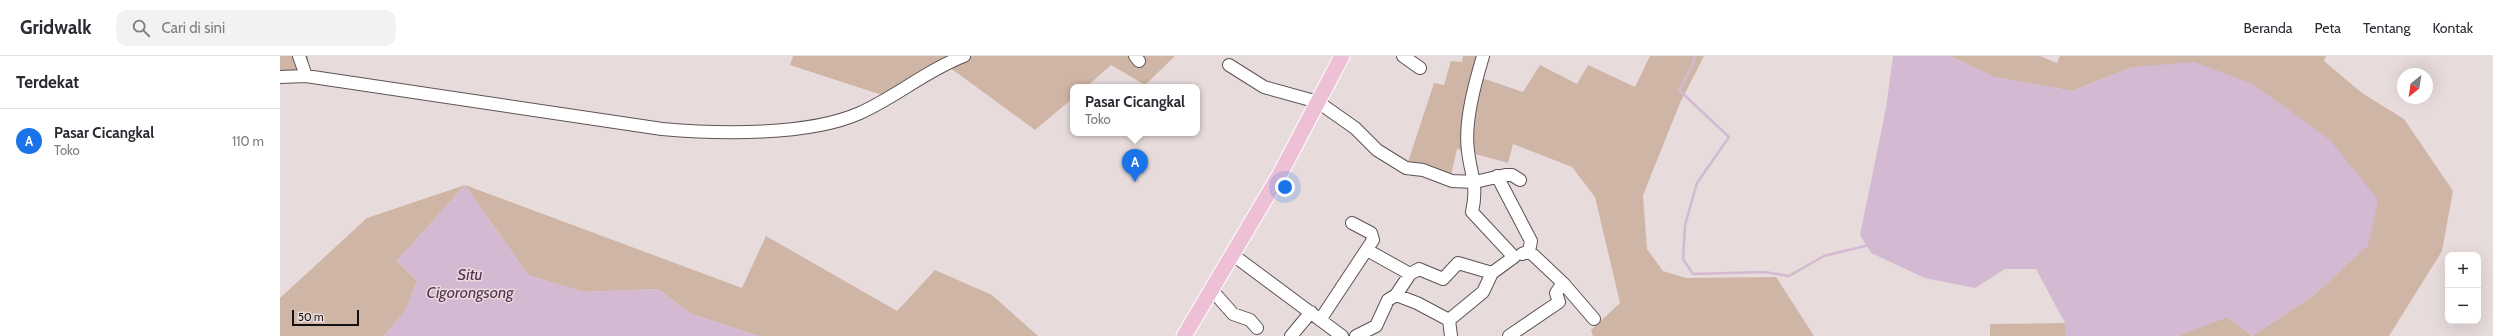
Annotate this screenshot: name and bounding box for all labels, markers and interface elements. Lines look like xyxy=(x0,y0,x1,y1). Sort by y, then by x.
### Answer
search box xyxy=(116,10,396,46)
text: Gridwalk xyxy=(20,16,92,39)
icon: search xyxy=(130,17,152,39)
text: Cari di sini xyxy=(162,19,225,37)
text: Beranda xyxy=(2244,19,2293,37)
text: Peta xyxy=(2315,19,2341,37)
text: Tentang xyxy=(2363,19,2410,37)
text: Kontak xyxy=(2432,19,2473,37)
north arrow xyxy=(2397,68,2433,104)
text: Terdekat xyxy=(16,72,79,92)
popup xyxy=(1070,84,1200,136)
text: Pasar Cicangkal xyxy=(1085,93,1185,111)
text: Toko xyxy=(1085,111,1111,127)
text: Pasar Cicangkal xyxy=(54,124,154,142)
text: A xyxy=(25,133,33,149)
text: 110 m xyxy=(232,133,264,149)
text: Toko xyxy=(54,142,80,158)
pin: A xyxy=(1122,149,1148,182)
your location xyxy=(1275,177,1295,197)
map controls xyxy=(2445,252,2481,324)
button: + xyxy=(2445,252,2481,288)
water label: Situ Cigorongsong xyxy=(426,265,514,302)
button: − xyxy=(2445,288,2481,324)
scale bar xyxy=(292,308,359,327)
text: 50 m xyxy=(298,310,324,324)

